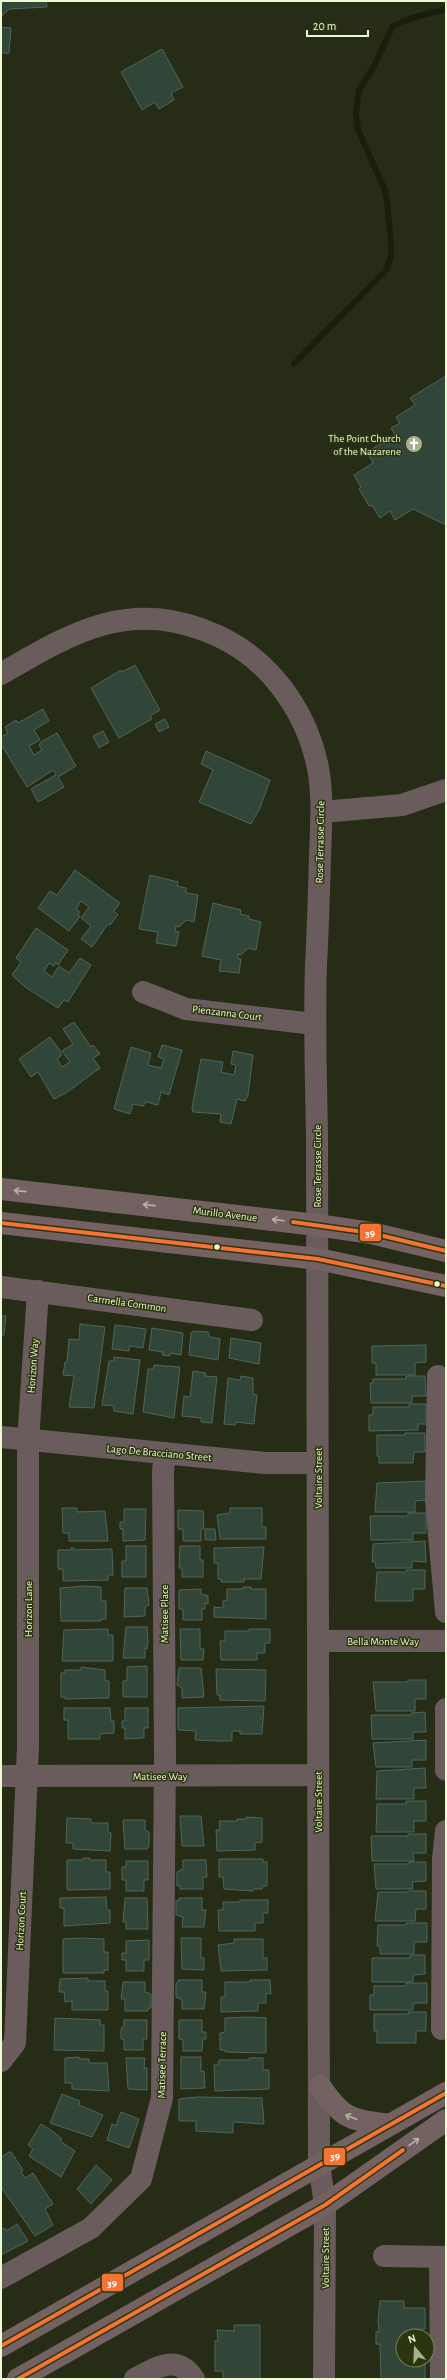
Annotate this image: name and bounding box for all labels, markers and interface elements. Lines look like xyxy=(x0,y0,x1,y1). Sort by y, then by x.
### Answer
scale bar xyxy=(307,12,368,38)
text: 20 m xyxy=(313,20,336,32)
place label: The Point Church of the Nazarene xyxy=(328,433,401,457)
church icon: The Point Church of the Nazarene xyxy=(404,434,424,454)
street label: Rose Terrasse Circle xyxy=(314,800,326,884)
street label: Pienzanna Court xyxy=(191,1003,263,1023)
street label: Rose Terrasse Circle xyxy=(312,1125,323,1207)
one-way arrow xyxy=(14,1187,27,1195)
one-way arrow xyxy=(143,1202,156,1209)
street label: Murillo Avenue xyxy=(192,1205,258,1223)
one-way arrow xyxy=(272,1216,285,1224)
line badge: 39 xyxy=(359,1223,382,1242)
text: 39 xyxy=(365,1228,375,1239)
unlabelled marker xyxy=(212,1242,222,1252)
unlabelled marker xyxy=(432,1279,442,1289)
street label: Carmella Common xyxy=(87,1292,167,1314)
street label: Horizon Way xyxy=(26,1338,40,1394)
street label: Lago De Bracciano Street xyxy=(106,1443,212,1463)
street label: Voltaire Street xyxy=(313,1447,324,1509)
street label: Horizon Lane xyxy=(23,1581,34,1637)
street label: Matisee Place xyxy=(159,1585,170,1643)
street label: Bella Monte Way xyxy=(347,1636,419,1647)
street label: Matisee Way xyxy=(133,1771,188,1782)
street label: Voltaire Street xyxy=(313,1771,324,1833)
street label: Horizon Court xyxy=(14,1891,28,1951)
street label: Matisee Terrace xyxy=(156,2031,168,2099)
one-way arrow xyxy=(346,2113,358,2121)
one-way arrow xyxy=(408,2138,419,2146)
line badge: 39 xyxy=(323,2147,346,2166)
text: 39 xyxy=(330,2151,340,2162)
street label: Voltaire Street xyxy=(320,2227,331,2289)
line badge: 39 xyxy=(101,2273,124,2292)
text: 39 xyxy=(107,2278,117,2289)
north arrow xyxy=(395,2328,435,2368)
text: N xyxy=(406,2333,417,2345)

